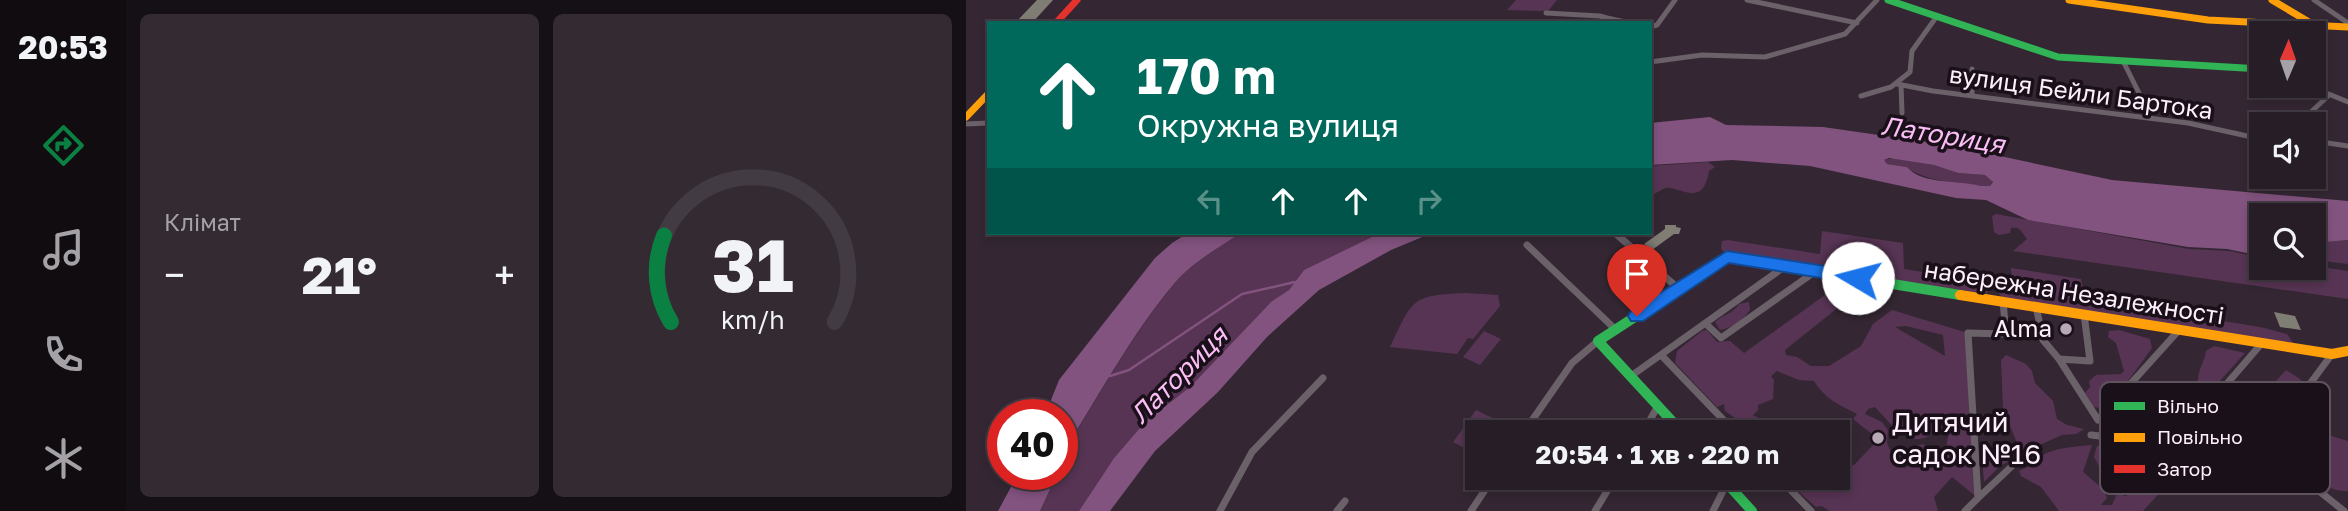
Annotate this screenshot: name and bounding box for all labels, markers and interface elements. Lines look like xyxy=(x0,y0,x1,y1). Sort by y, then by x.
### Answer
north arrow xyxy=(2249,21,2326,98)
map controls xyxy=(2249,21,2326,280)
text: 20:53 xyxy=(18,28,108,66)
text: 170 m xyxy=(1137,46,1276,105)
icon: ahead xyxy=(1022,49,1113,140)
street label: вулиця Бейли Бартока xyxy=(1948,59,2215,124)
text: Окружна вулиця xyxy=(1137,106,1399,144)
water label: Латориця xyxy=(1879,109,2009,160)
button: sound xyxy=(2249,112,2326,189)
icon: directions xyxy=(39,121,88,170)
icon: left xyxy=(1191,182,1229,220)
icon: ahead xyxy=(1264,182,1302,220)
icon: ahead xyxy=(1337,182,1375,220)
icon: right xyxy=(1410,182,1448,220)
button: search xyxy=(2249,203,2326,280)
text: Клімат xyxy=(164,208,241,236)
text: 31 xyxy=(712,221,793,308)
icon: music xyxy=(39,225,88,274)
position arrow xyxy=(1821,241,1895,315)
text: 21° xyxy=(302,243,377,305)
pin xyxy=(1607,244,1667,316)
text: − xyxy=(164,252,185,297)
text: + xyxy=(494,252,515,297)
street label: набережна Незалежності xyxy=(1922,253,2226,330)
icon: arrive xyxy=(1618,255,1656,293)
text: km/h xyxy=(721,303,784,334)
place label: Alma xyxy=(1994,313,2052,342)
water label: Латориця xyxy=(1124,318,1235,430)
marker: Alma xyxy=(2058,321,2074,337)
icon: phone xyxy=(39,330,88,379)
legend xyxy=(2100,382,2330,494)
text: Вільно xyxy=(2157,394,2219,417)
speed limit sign: 40 xyxy=(987,399,1078,490)
place label: Дитячий садок №16 xyxy=(1892,405,2041,470)
text: Повільно xyxy=(2157,425,2243,448)
marker: Дитячий садок №16 xyxy=(1870,430,1886,446)
icon: climate xyxy=(39,434,88,483)
text: 20:54 · 1 хв · 220 m xyxy=(1536,439,1779,470)
text: Затор xyxy=(2157,457,2212,480)

